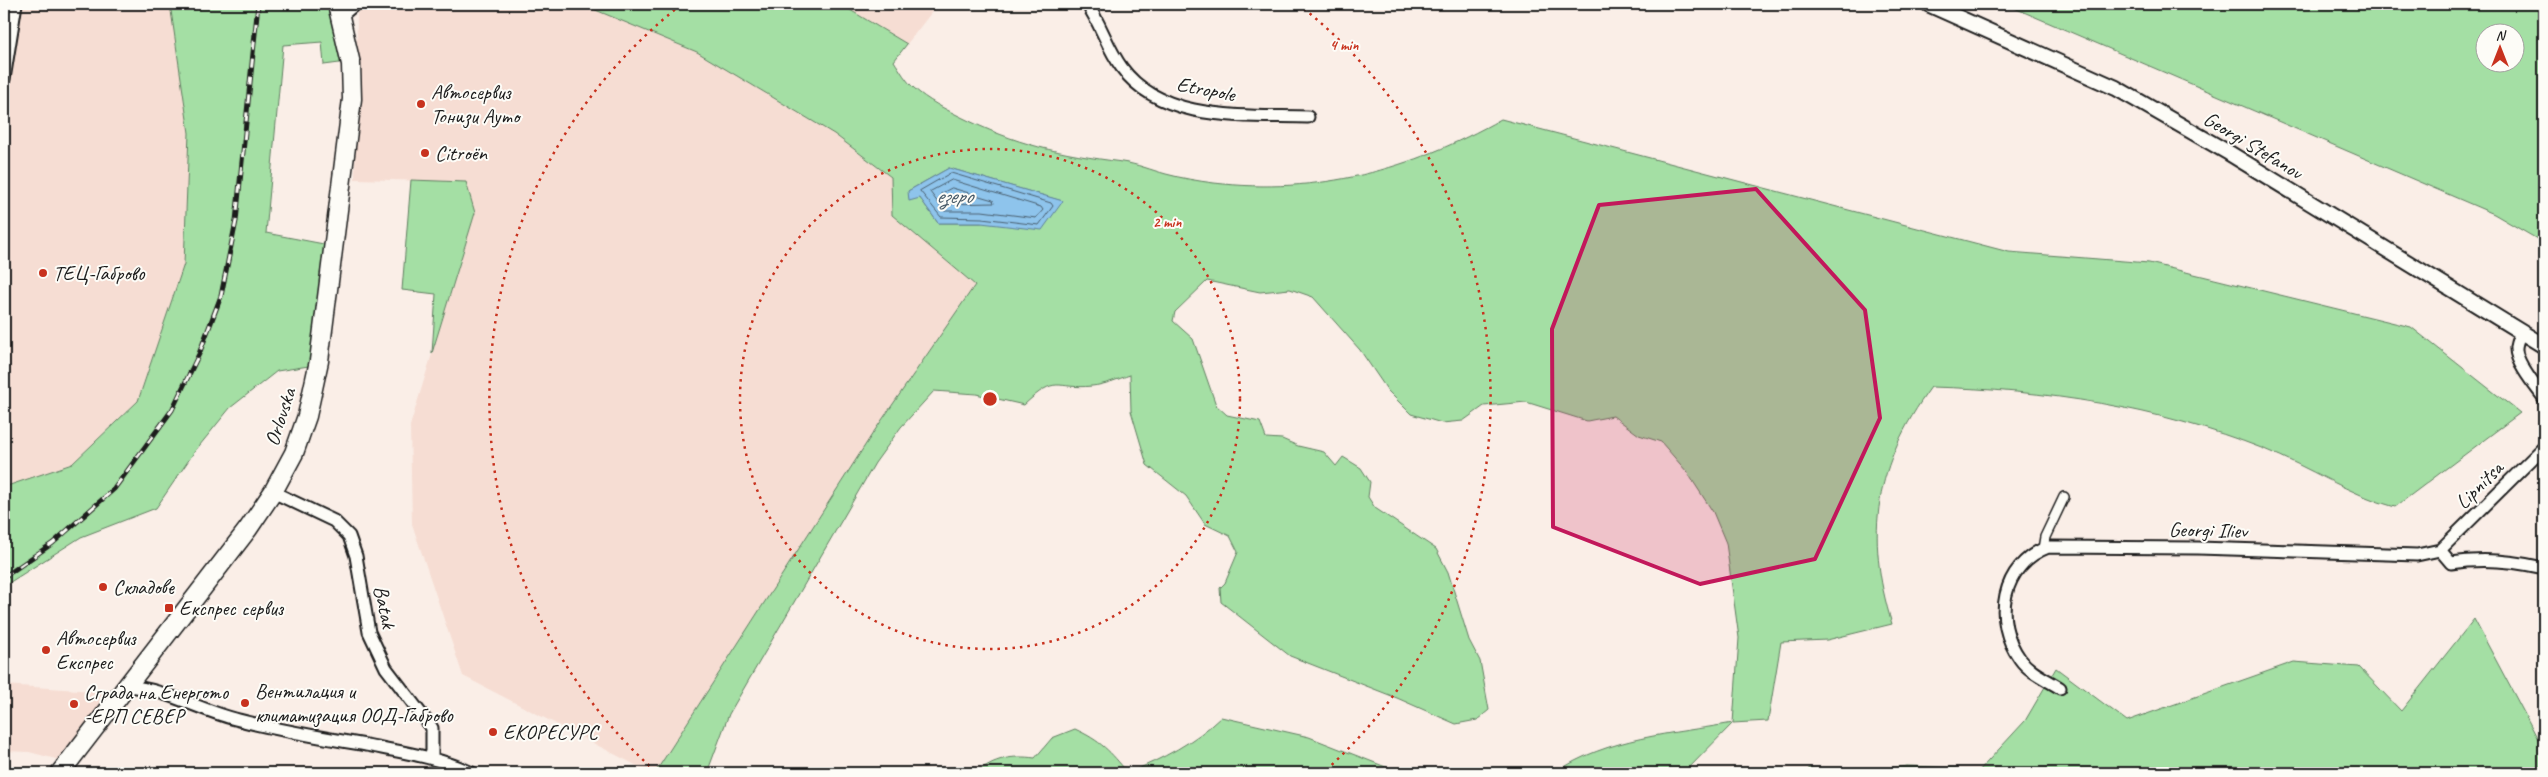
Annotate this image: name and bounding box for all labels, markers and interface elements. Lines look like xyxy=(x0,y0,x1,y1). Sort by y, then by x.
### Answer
north arrow xyxy=(2476,22,2526,72)
text: N xyxy=(2496,27,2507,44)
text: 4 min xyxy=(1330,36,1359,55)
street label: Etropole xyxy=(1175,71,1238,108)
place label: Автосервиз Тонизи Ауто xyxy=(431,79,522,129)
marker: Автосервиз Тонизи Ауто xyxy=(415,98,427,110)
street label: Georgi Stefanov xyxy=(2199,105,2309,186)
place label: Citroën xyxy=(435,140,488,166)
marker: Citroën xyxy=(419,147,431,159)
water label: езеро xyxy=(936,182,975,210)
text: 2 min xyxy=(1153,213,1182,232)
place label: ТЕЦ-Габрово xyxy=(53,260,146,286)
marker: ТЕЦ-Габрово xyxy=(37,267,49,279)
street label: Orlovska xyxy=(258,383,302,449)
centre of rings xyxy=(981,390,999,408)
street label: Lipnitsa xyxy=(2450,454,2510,514)
street label: Georgi Iliev xyxy=(2169,516,2249,544)
place label: Складове xyxy=(113,574,175,600)
marker: Складове xyxy=(97,581,109,593)
street label: Batak xyxy=(368,583,402,632)
place label: Експрес сервиз xyxy=(179,595,285,621)
marker: Експрес сервиз xyxy=(163,602,175,614)
place label: Автосервиз Експрес xyxy=(56,625,137,675)
marker: Автосервиз Експрес xyxy=(40,644,52,656)
place label: Вентилация и климатизация ООД-Габрово xyxy=(255,678,454,728)
place label: Сграда на Енергото -ЕРП СЕВЕР xyxy=(84,679,230,729)
marker: Вентилация и климатизация ООД-Габрово xyxy=(239,697,251,709)
marker: Сграда на Енергото -ЕРП СЕВЕР xyxy=(68,698,80,710)
place label: ЕКОРЕСУРС xyxy=(503,719,601,745)
marker: ЕКОРЕСУРС xyxy=(487,726,499,738)

